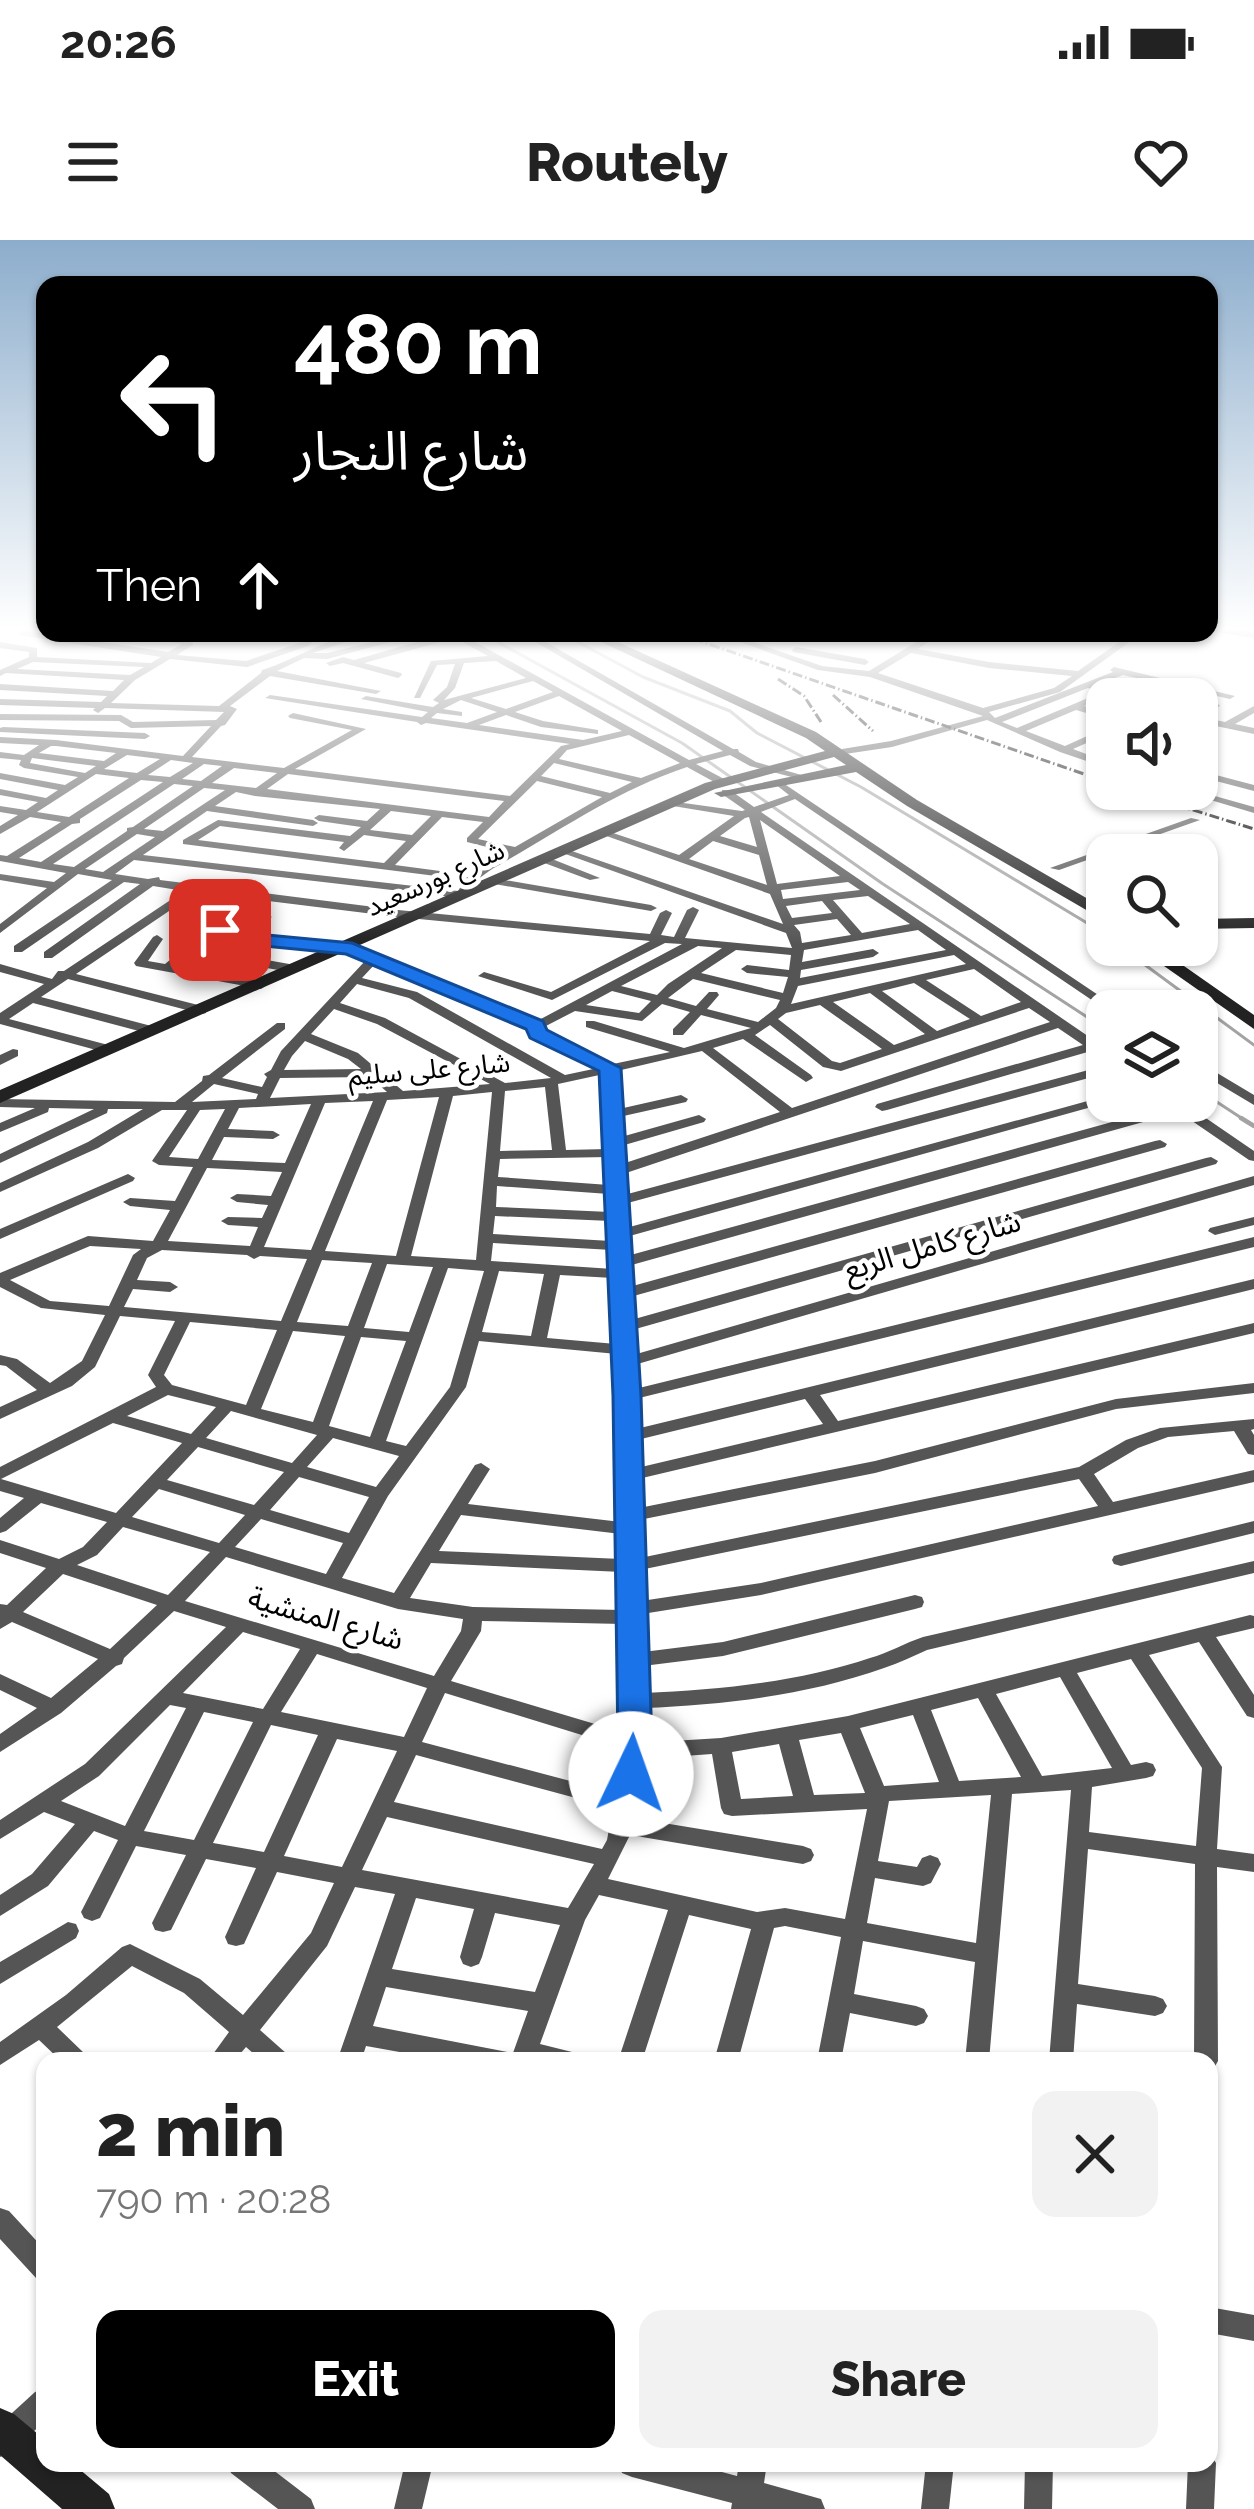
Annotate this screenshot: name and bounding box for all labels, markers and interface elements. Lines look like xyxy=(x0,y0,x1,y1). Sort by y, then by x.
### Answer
text: 20:26 xyxy=(60,16,177,69)
icon: menu xyxy=(60,129,126,195)
icon: heart xyxy=(1128,129,1194,195)
text: Routely xyxy=(526,130,728,194)
text: 480 m xyxy=(294,295,543,394)
icon: left xyxy=(96,324,252,480)
text: شارع النجار xyxy=(294,419,528,483)
icon: ahead xyxy=(226,552,292,618)
text: Then xyxy=(96,559,202,612)
map controls xyxy=(1086,678,1218,1122)
button: sound xyxy=(1086,678,1218,810)
street label: شارع بورسعيد xyxy=(361,834,511,927)
button: search xyxy=(1086,834,1218,966)
pin xyxy=(169,879,271,981)
icon: arrive xyxy=(187,897,253,963)
button: layers xyxy=(1086,990,1218,1122)
street label: شارع على سليم xyxy=(347,1046,512,1097)
street label: شارع كامل الربع xyxy=(839,1203,1026,1292)
street label: شارع المنشية xyxy=(243,1579,408,1662)
position arrow xyxy=(568,1711,694,1837)
text: 2 min xyxy=(96,2088,285,2173)
button: close xyxy=(1032,2091,1158,2217)
text: 790 m · 20:28 xyxy=(96,2176,332,2222)
button: Exit xyxy=(96,2310,615,2448)
button: Share xyxy=(639,2310,1158,2448)

